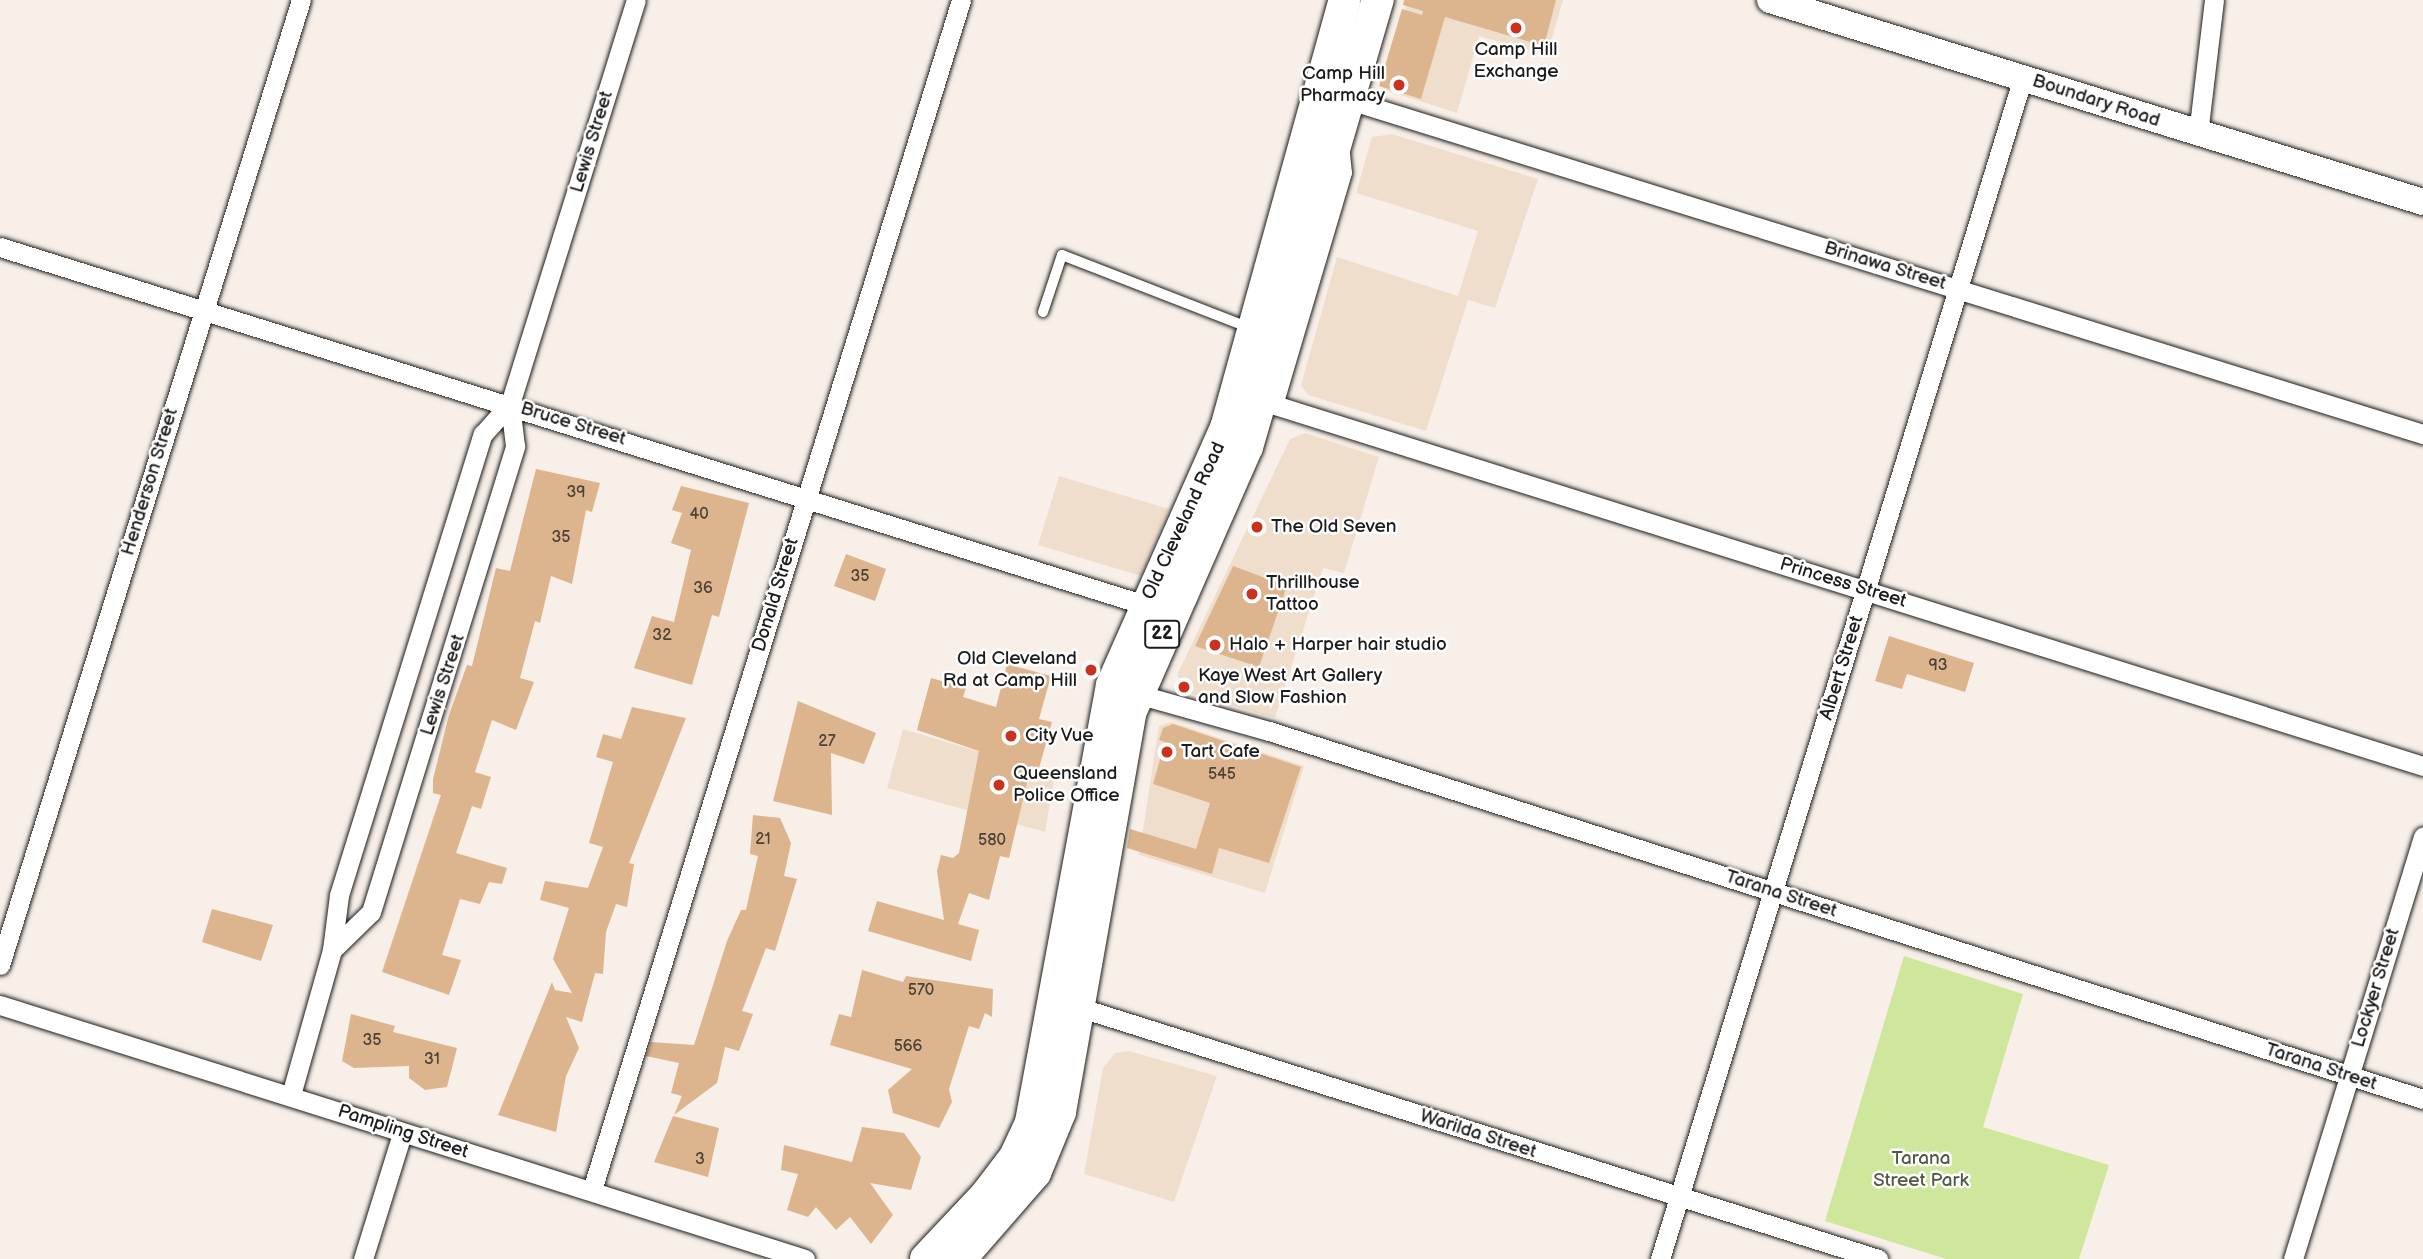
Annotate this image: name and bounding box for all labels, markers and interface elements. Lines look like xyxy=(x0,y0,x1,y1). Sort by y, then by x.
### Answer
marker: Camp Hill Exchange xyxy=(1508,20,1524,36)
place label: Camp Hill Exchange xyxy=(1473,39,1559,83)
place label: Camp Hill Pharmacy xyxy=(1300,63,1385,107)
street label: Boundary Road xyxy=(2029,69,2163,133)
marker: Camp Hill Pharmacy xyxy=(1391,77,1407,93)
street label: Lewis Street xyxy=(566,88,618,196)
street label: Brinawa Street xyxy=(1821,237,1949,295)
street label: Bruce Street xyxy=(517,397,629,451)
street label: Henderson Street xyxy=(117,405,183,559)
street label: Old Cleveland Road xyxy=(1138,439,1230,603)
house number: 39 xyxy=(566,483,586,503)
house number: 40 xyxy=(689,505,709,525)
place label: The Old Seven xyxy=(1271,516,1397,538)
marker: The Old Seven xyxy=(1249,519,1265,535)
house number: 35 xyxy=(551,528,571,548)
street label: Donald Street xyxy=(748,535,804,655)
street label: Princess Street xyxy=(1777,553,1909,613)
house number: 35 xyxy=(850,567,870,587)
place label: Thrillhouse Tattoo xyxy=(1266,572,1360,616)
house number: 36 xyxy=(693,579,713,599)
marker: Thrillhouse Tattoo xyxy=(1244,586,1260,602)
street label: Albert Street xyxy=(1815,613,1869,723)
road number: 22 xyxy=(1143,620,1181,648)
house number: 32 xyxy=(652,626,672,646)
street label: Lewis Street xyxy=(416,631,470,739)
place label: Halo + Harper hair studio xyxy=(1229,634,1447,656)
marker: Halo + Harper hair studio xyxy=(1207,637,1223,653)
place label: Old Cleveland Rd at Camp Hill xyxy=(943,648,1077,692)
house number: 93 xyxy=(1928,656,1948,676)
marker: Old Cleveland Rd at Camp Hill xyxy=(1083,662,1099,678)
place label: Kaye West Art Gallery and Slow Fashion xyxy=(1198,665,1383,709)
marker: Kaye West Art Gallery and Slow Fashion xyxy=(1176,679,1192,695)
place label: City Vue xyxy=(1025,725,1095,747)
marker: City Vue xyxy=(1003,728,1019,744)
house number: 27 xyxy=(818,732,836,752)
place label: Tart Cafe xyxy=(1181,741,1260,763)
marker: Tart Cafe xyxy=(1159,744,1175,760)
place label: Queensland Police Office xyxy=(1013,763,1120,807)
house number: 545 xyxy=(1208,765,1236,785)
marker: Queensland Police Office xyxy=(991,777,1007,793)
house number: 21 xyxy=(755,830,771,850)
house number: 580 xyxy=(978,831,1006,851)
street label: Tarana Street xyxy=(1722,865,1840,923)
street label: Lockyer Street xyxy=(2347,925,2405,1051)
house number: 570 xyxy=(908,981,934,1001)
house number: 35 xyxy=(362,1031,382,1051)
house number: 566 xyxy=(894,1037,922,1057)
street label: Tarana Street xyxy=(2262,1038,2380,1096)
house number: 31 xyxy=(424,1050,440,1070)
street label: Pampling Street xyxy=(335,1100,471,1164)
street label: Warilda Street xyxy=(1417,1104,1539,1164)
park label: Tarana Street Park xyxy=(1873,1148,1969,1192)
house number: 3 xyxy=(695,1150,705,1170)

